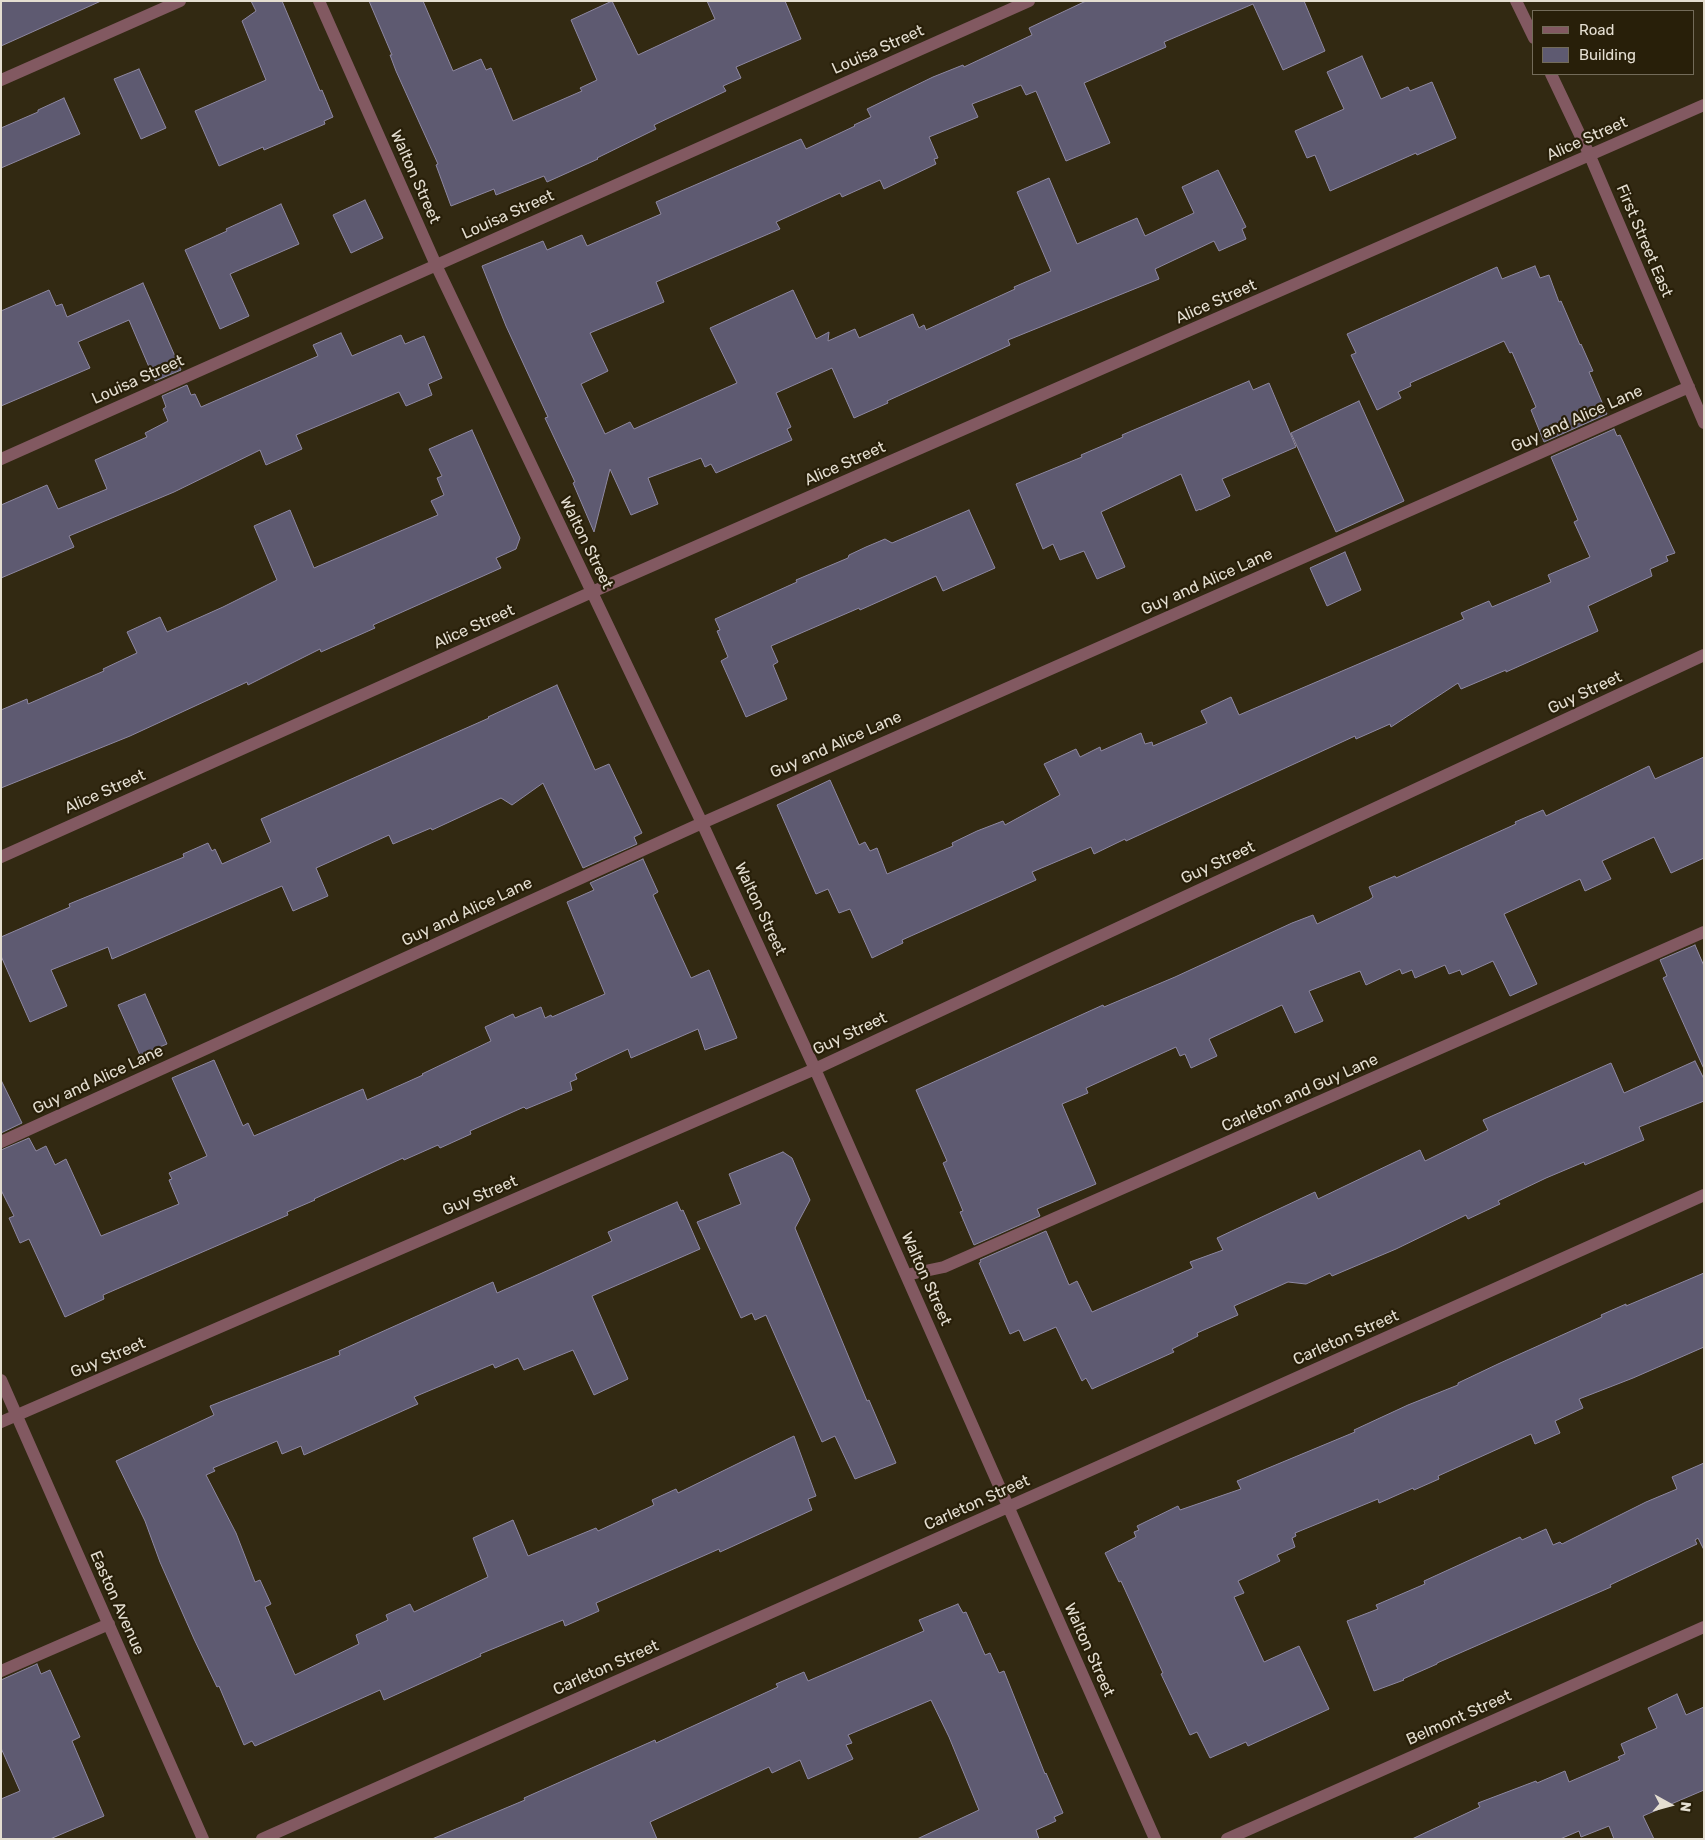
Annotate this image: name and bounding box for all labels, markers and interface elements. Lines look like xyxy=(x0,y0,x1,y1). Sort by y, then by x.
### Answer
legend xyxy=(1532,10,1695,75)
street label: Louisa Street xyxy=(829,21,927,79)
text: Road xyxy=(1579,21,1615,39)
text: Building xyxy=(1579,46,1636,64)
street label: Alice Street xyxy=(1544,113,1630,165)
street label: Walton Street xyxy=(386,127,444,227)
street label: First Street East xyxy=(1612,182,1676,300)
street label: Louisa Street xyxy=(459,186,557,244)
street label: Alice Street xyxy=(1173,276,1259,328)
street label: Louisa Street xyxy=(89,351,187,409)
street label: Guy and Alice Lane xyxy=(1508,381,1646,457)
street label: Alice Street xyxy=(802,438,888,490)
street label: Walton Street xyxy=(555,494,617,592)
street label: Guy and Alice Lane xyxy=(1138,544,1276,620)
street label: Alice Street xyxy=(431,601,517,653)
street label: Guy Street xyxy=(1545,667,1625,719)
street label: Guy and Alice Lane xyxy=(767,707,905,783)
street label: Alice Street xyxy=(62,766,148,818)
street label: Guy Street xyxy=(1178,837,1258,889)
street label: Walton Street xyxy=(730,859,790,959)
street label: Guy and Alice Lane xyxy=(399,873,535,951)
street label: Guy Street xyxy=(810,1008,890,1060)
street label: Guy and Alice Lane xyxy=(30,1041,166,1119)
street label: Carleton and Guy Lane xyxy=(1219,1050,1381,1136)
street label: Guy Street xyxy=(440,1172,520,1220)
street label: Walton Street xyxy=(897,1229,955,1329)
street label: Carleton Street xyxy=(1290,1306,1402,1370)
street label: Guy Street xyxy=(68,1334,148,1382)
street label: Carleton Street xyxy=(921,1471,1033,1535)
street label: Easton Avenue xyxy=(85,1548,149,1658)
street label: Walton Street xyxy=(1060,1600,1118,1700)
street label: Carleton Street xyxy=(550,1636,662,1700)
street label: Belmont Street xyxy=(1404,1686,1514,1750)
north arrow xyxy=(1645,1780,1695,1830)
text: N xyxy=(1676,1801,1694,1813)

